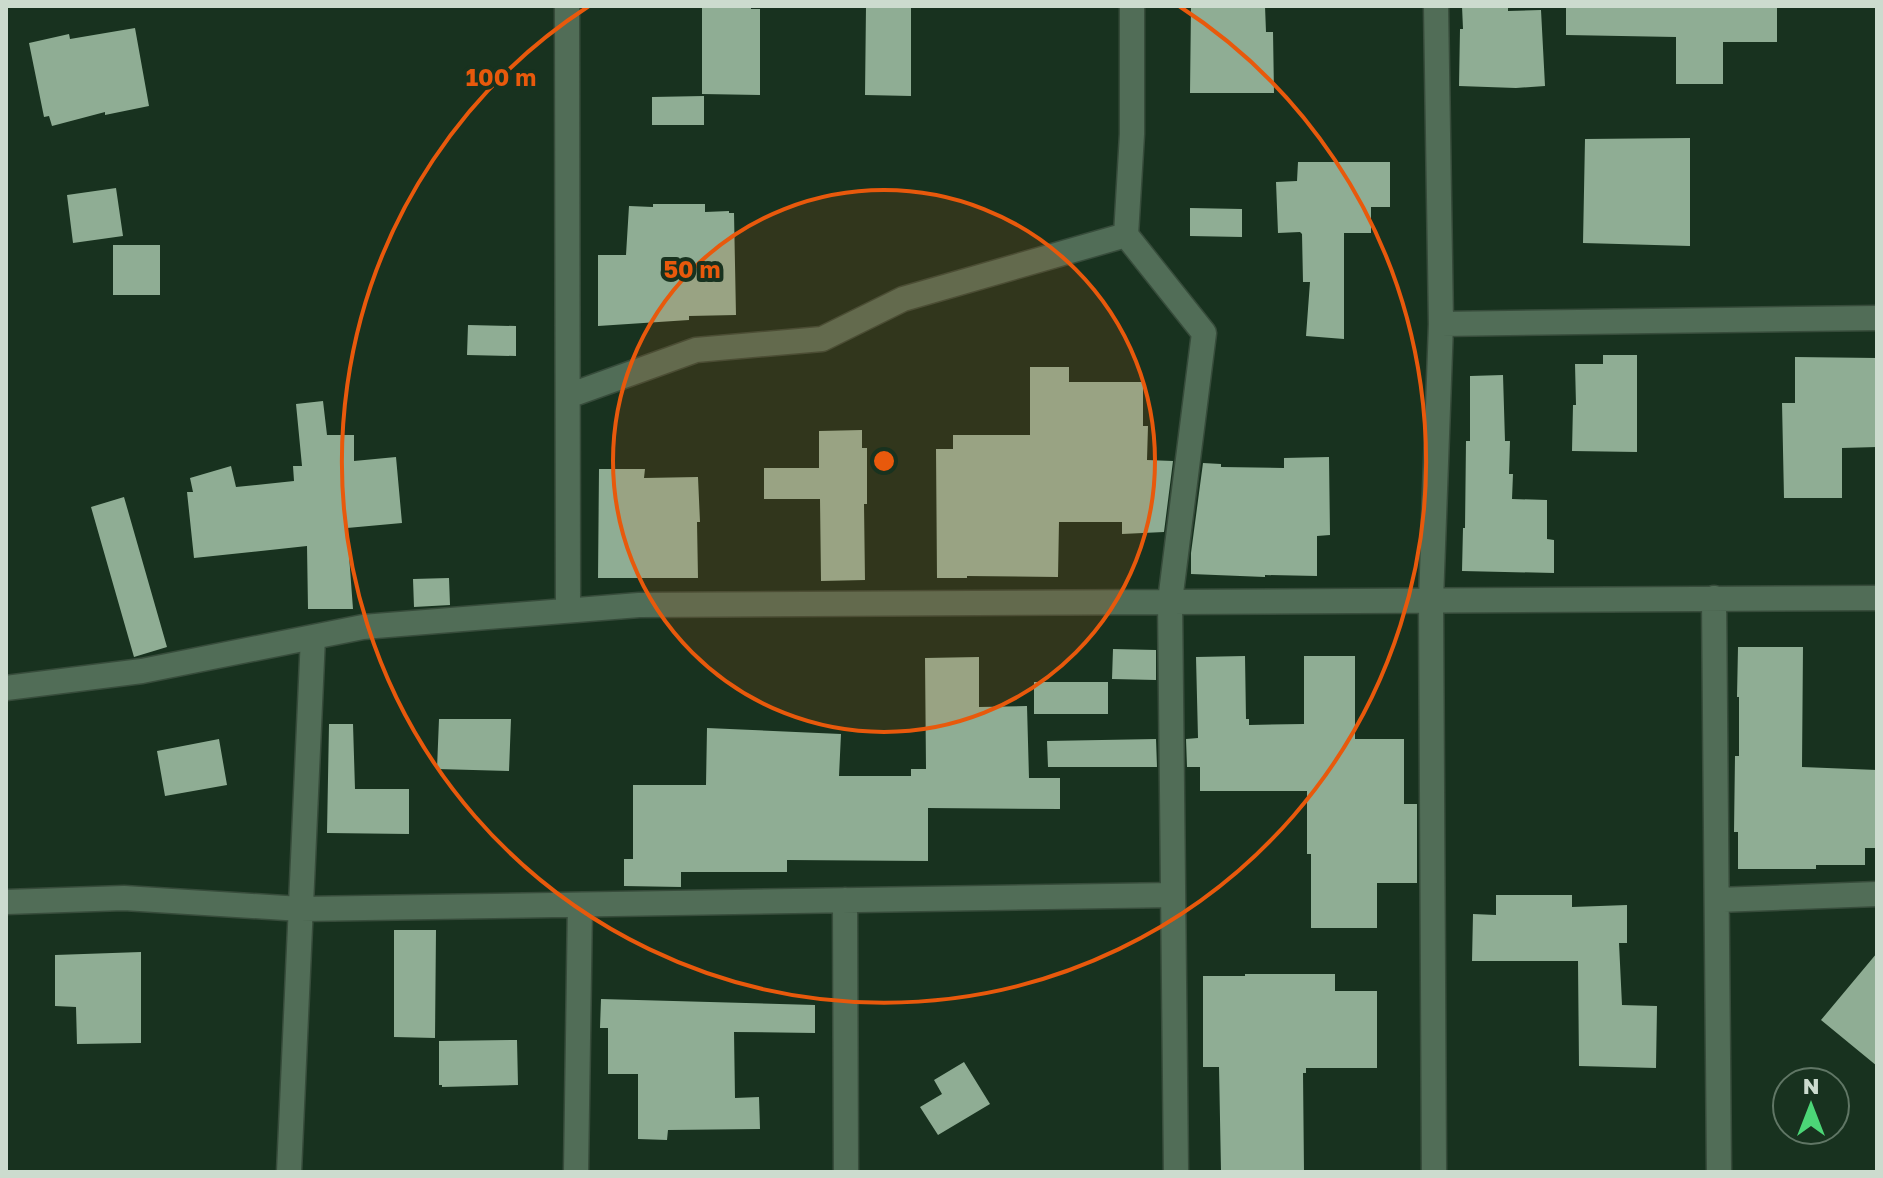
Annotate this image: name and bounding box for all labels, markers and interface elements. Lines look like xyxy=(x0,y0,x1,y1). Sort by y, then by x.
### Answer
text: 100 m xyxy=(466,62,536,91)
text: 50 m xyxy=(663,254,721,283)
centre of rings xyxy=(870,447,898,475)
north arrow xyxy=(1771,1066,1851,1146)
text: N xyxy=(1803,1072,1819,1099)

